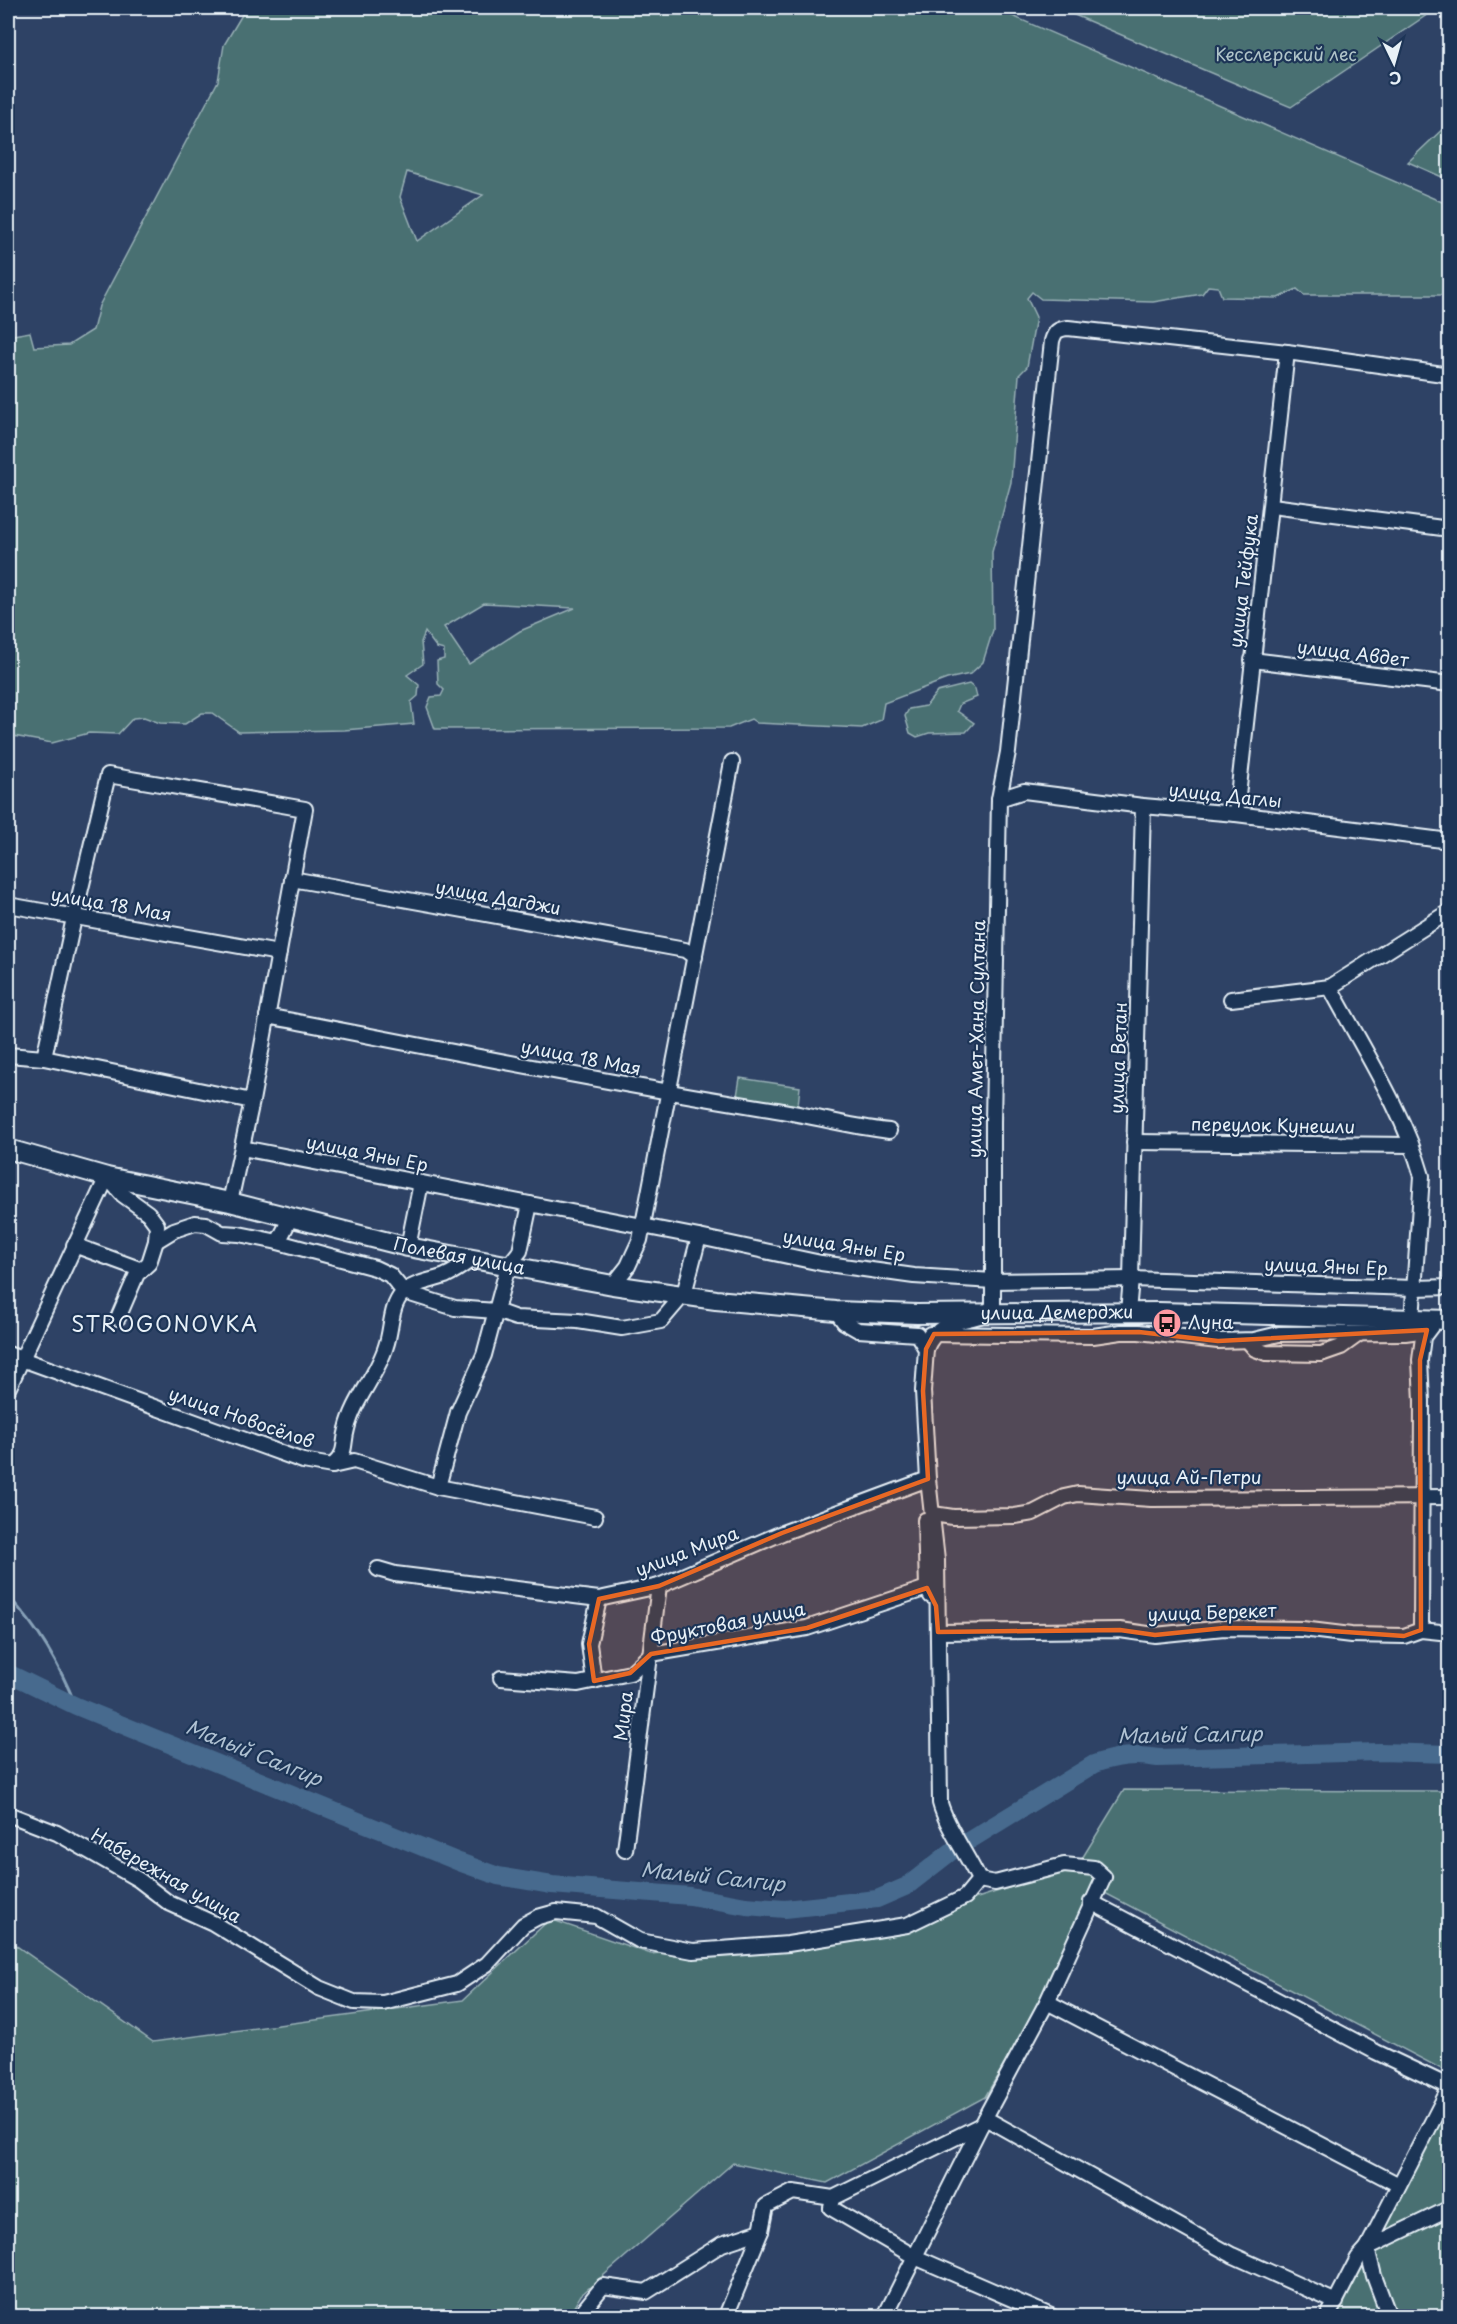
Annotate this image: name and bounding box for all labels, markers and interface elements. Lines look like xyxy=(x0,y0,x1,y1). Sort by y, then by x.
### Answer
north arrow xyxy=(1364,33,1424,93)
park label: Кесслерский лес xyxy=(1215,40,1357,67)
text: С xyxy=(1388,66,1402,91)
street label: улица Тейфука xyxy=(1221,512,1264,649)
street label: улица Авдет xyxy=(1296,632,1411,673)
street label: улица Даглы xyxy=(1167,775,1283,814)
street label: улица Дагджи xyxy=(434,872,563,921)
street label: улица 18 Мая xyxy=(49,880,174,927)
street label: улица Амет-Хана Султана xyxy=(960,919,991,1158)
street label: улица Ветан xyxy=(1102,1002,1133,1114)
street label: улица 18 Мая xyxy=(519,1032,644,1081)
street label: переулок Кунешли xyxy=(1191,1110,1355,1139)
street label: улица Яны Ер xyxy=(304,1127,431,1178)
street label: улица Яны Ер xyxy=(781,1222,907,1268)
street label: Полевая улица xyxy=(391,1229,528,1281)
street label: улица Яны Ер xyxy=(1264,1250,1388,1281)
street label: улица Демерджи xyxy=(980,1297,1133,1325)
district label: STROGONOVKA xyxy=(71,1307,259,1339)
bus stop icon: Луна xyxy=(1151,1307,1183,1339)
place label: Луна xyxy=(1188,1308,1234,1335)
street label: улица Новосёлов xyxy=(165,1379,318,1454)
street label: улица Ай-Петри xyxy=(1116,1463,1262,1490)
street label: улица Мира xyxy=(631,1518,743,1583)
street label: Фруктовая улица xyxy=(648,1594,808,1651)
street label: улица Берекет xyxy=(1147,1596,1277,1627)
street label: Мира xyxy=(606,1689,639,1742)
water label: Малый Салгир xyxy=(182,1711,328,1793)
water label: Малый Салгир xyxy=(1117,1718,1264,1750)
street label: Набережная улица xyxy=(87,1821,248,1929)
water label: Малый Салгир xyxy=(640,1854,788,1899)

